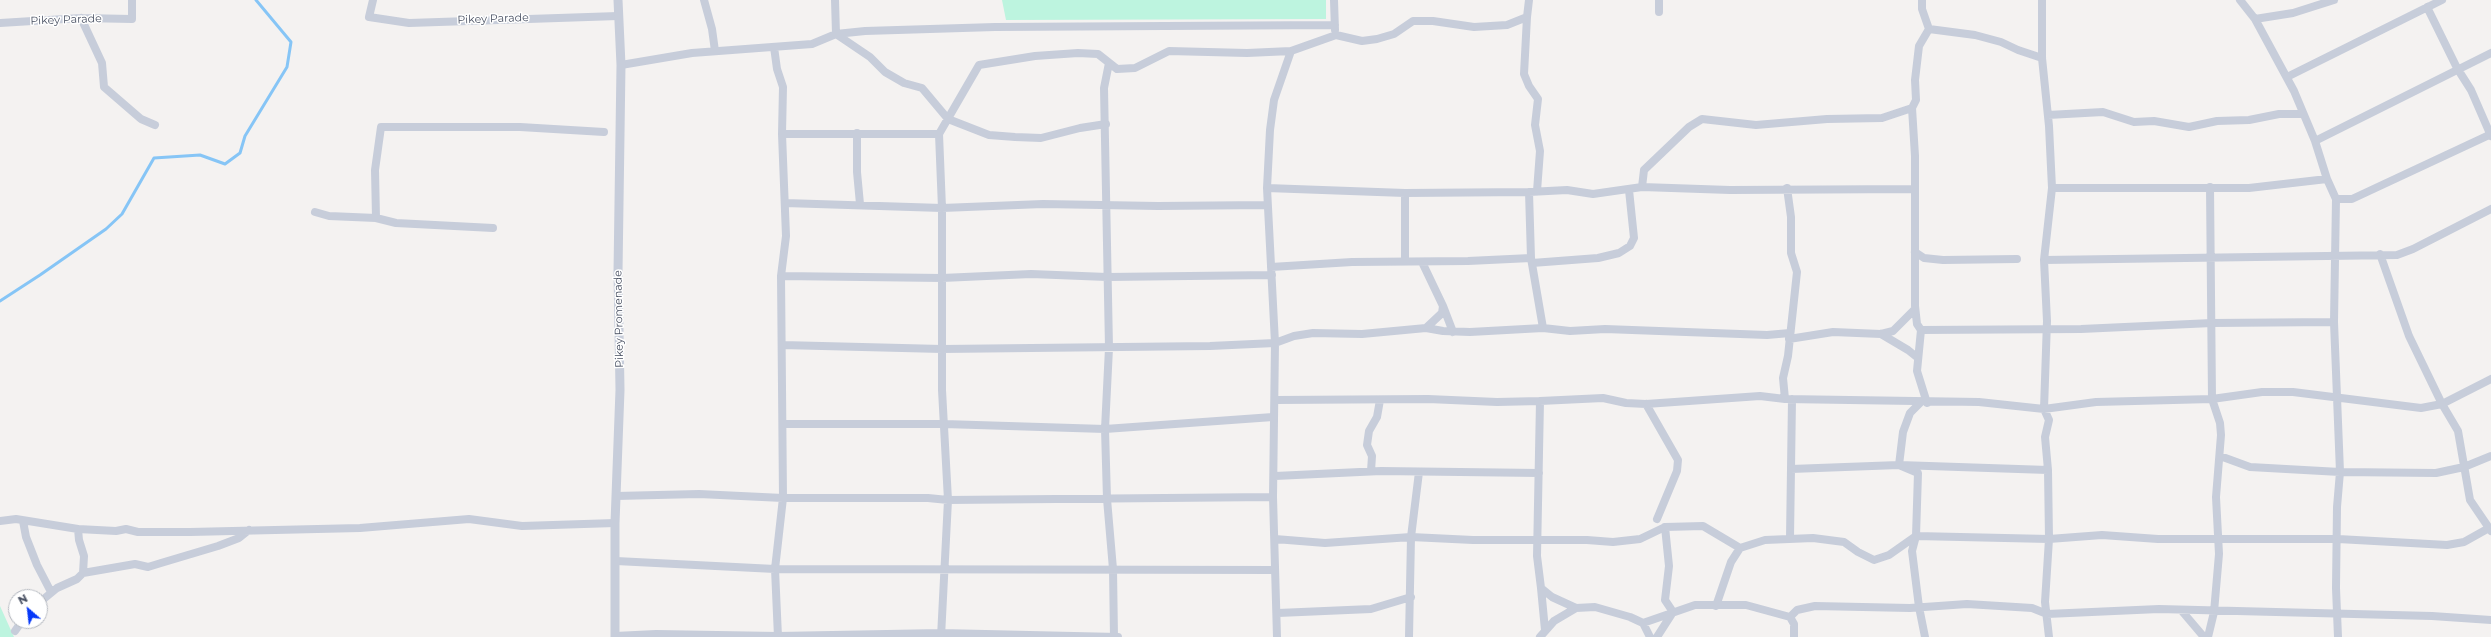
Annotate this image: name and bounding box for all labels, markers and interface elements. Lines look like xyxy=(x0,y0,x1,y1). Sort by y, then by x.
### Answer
street label: Pikey Parade xyxy=(457,11,529,27)
street label: Pikey Parade xyxy=(30,12,102,28)
street label: Pikey Promenade xyxy=(612,270,626,368)
north arrow xyxy=(8,589,48,629)
text: N xyxy=(16,591,30,608)

